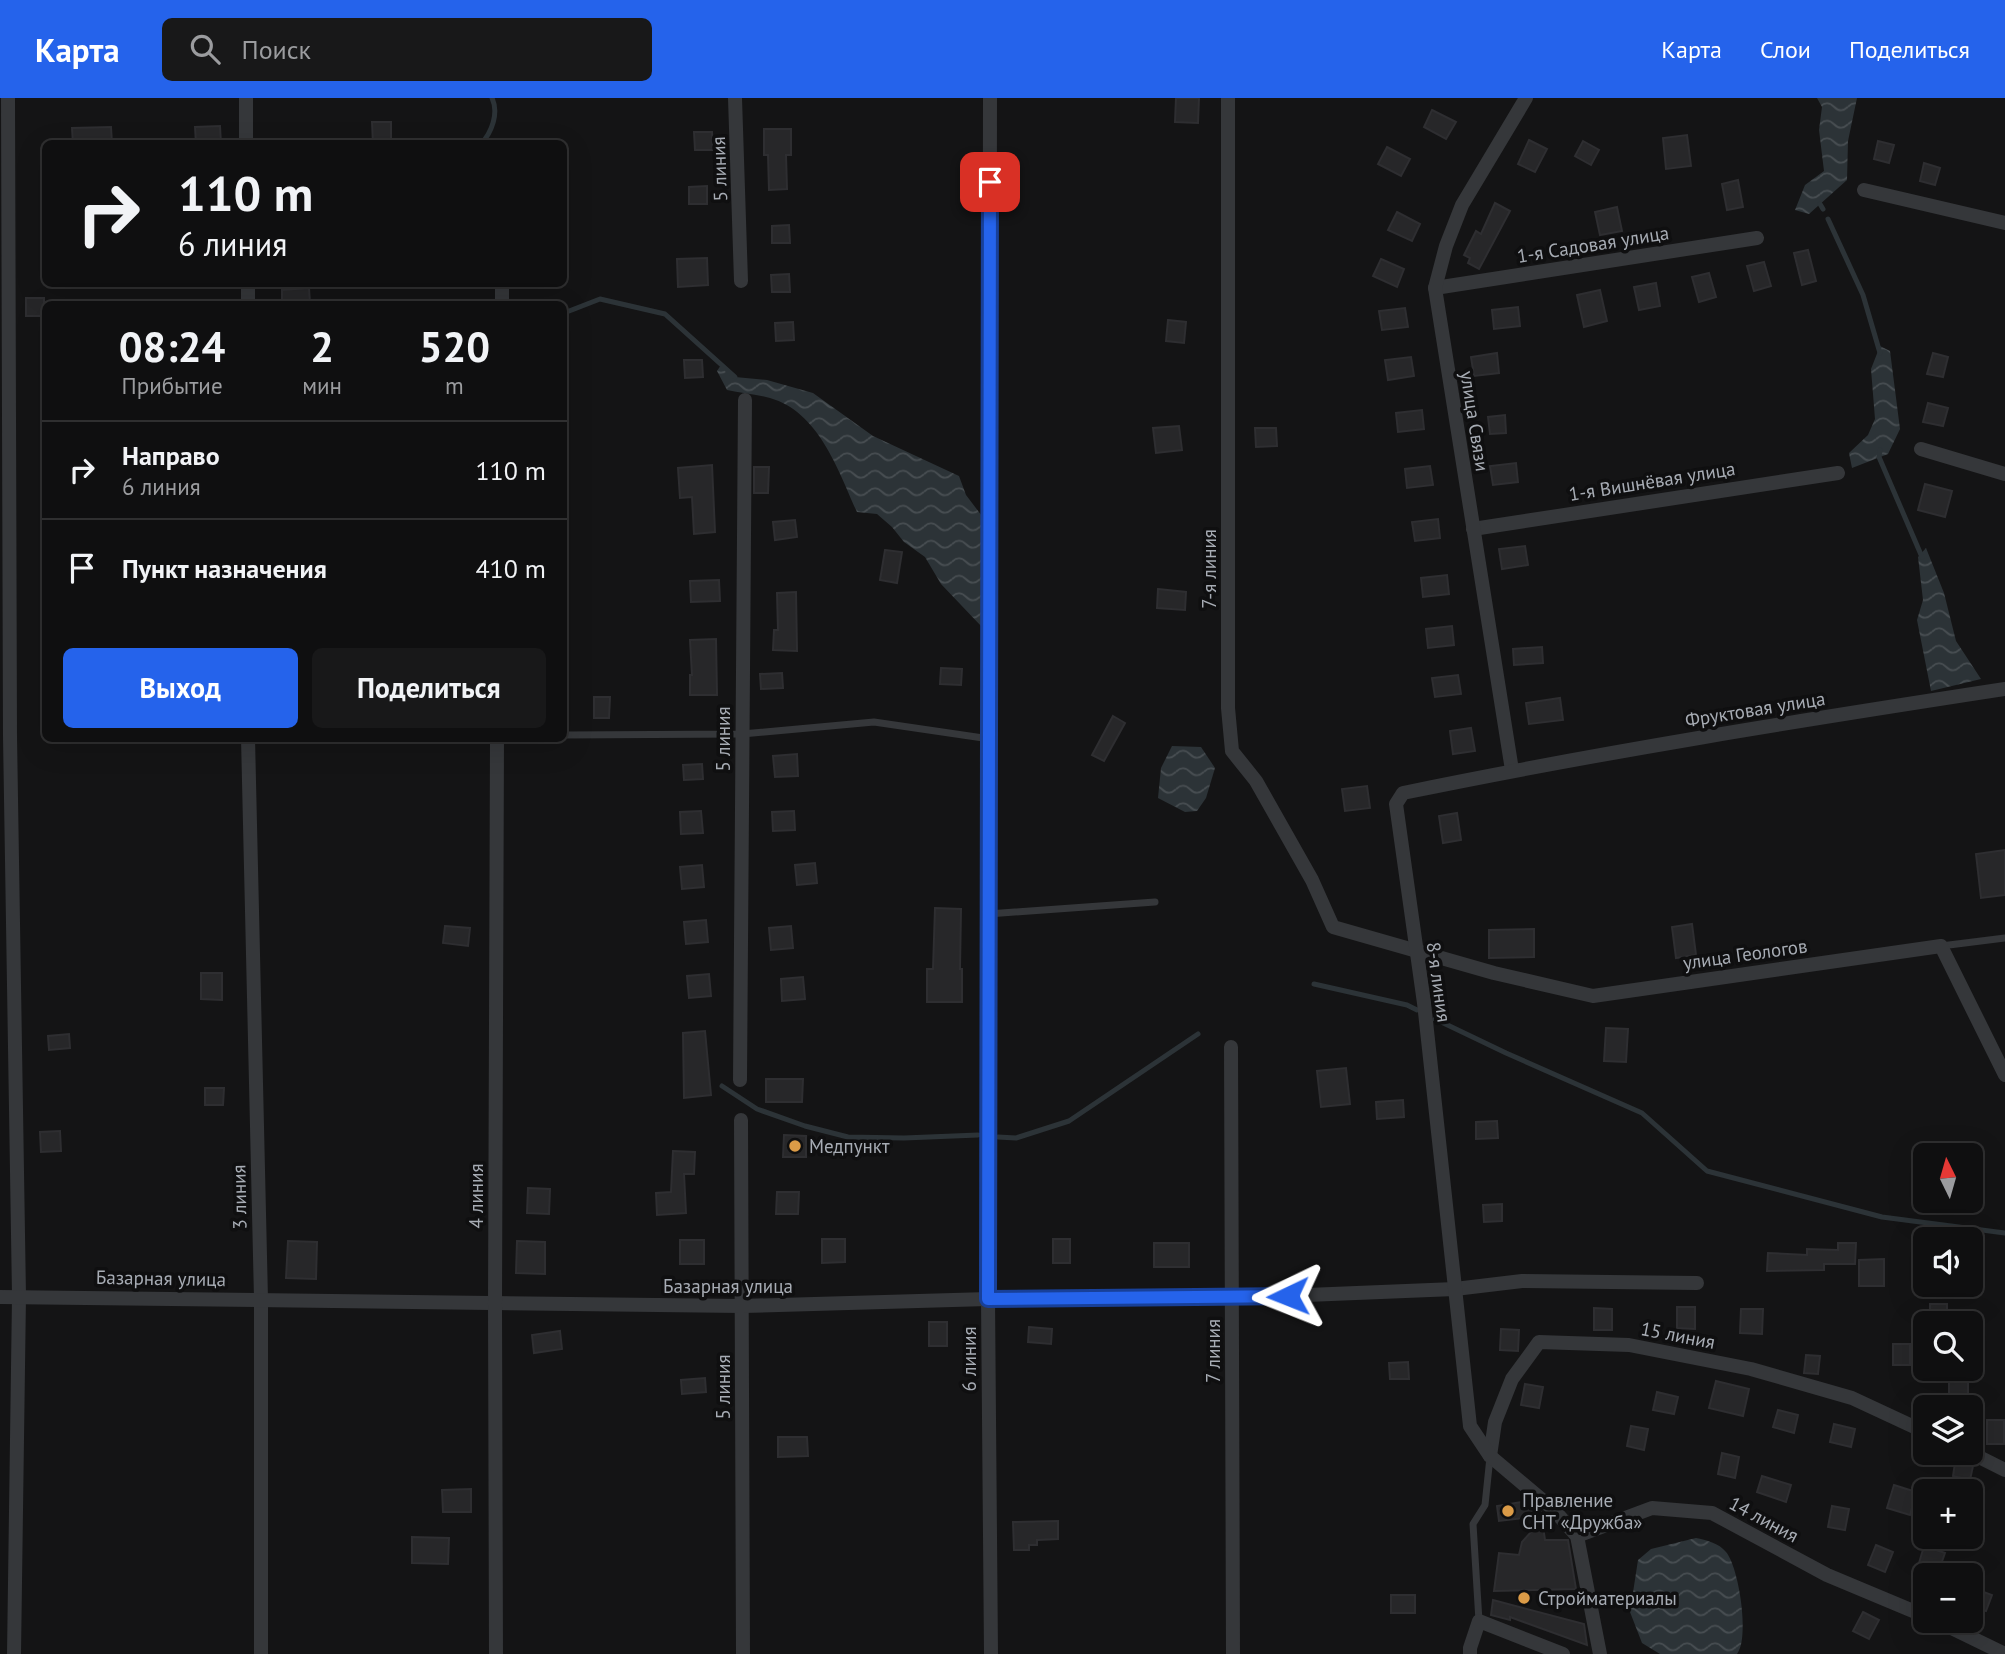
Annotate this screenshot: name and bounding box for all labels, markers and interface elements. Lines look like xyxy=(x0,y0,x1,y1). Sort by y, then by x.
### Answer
search box xyxy=(162,18,652,81)
text: Карта xyxy=(35,28,120,71)
icon: search xyxy=(186,30,224,68)
text: Поиск xyxy=(242,33,311,66)
text: Карта xyxy=(1661,34,1722,65)
text: Слои xyxy=(1760,34,1811,65)
text: Поделиться xyxy=(1849,34,1970,65)
street label: 5 линия xyxy=(706,136,732,202)
pin xyxy=(960,152,1020,212)
text: 110 m xyxy=(178,161,313,225)
icon: arrive xyxy=(971,163,1009,201)
icon: right xyxy=(63,168,154,259)
street label: 1-я Садовая улица xyxy=(1515,220,1671,268)
text: 6 линия xyxy=(178,223,288,265)
text: 08:24 xyxy=(119,319,225,374)
text: 2 xyxy=(310,319,334,374)
text: 520 xyxy=(419,319,490,374)
street label: улица Связи xyxy=(1455,369,1495,473)
text: Прибытие xyxy=(122,371,223,400)
text: мин xyxy=(302,371,342,400)
text: m xyxy=(445,371,464,400)
text: Направо xyxy=(122,439,220,472)
icon: right xyxy=(63,451,101,489)
text: 110 m xyxy=(475,454,546,487)
street label: 1-я Вишнёвая улица xyxy=(1567,456,1737,506)
text: 6 линия xyxy=(122,472,201,501)
street label: 7-я линия xyxy=(1197,529,1221,609)
icon: arrive xyxy=(63,549,101,587)
text: Пункт назначения xyxy=(122,552,327,585)
text: 410 m xyxy=(475,552,546,585)
button: Выход xyxy=(63,648,298,728)
button: Поделиться xyxy=(312,648,546,728)
street label: Фруктовая улица xyxy=(1683,686,1827,732)
street label: 5 линия xyxy=(711,706,735,772)
street label: улица Геологов xyxy=(1681,933,1809,975)
street label: 8-я линия xyxy=(1421,940,1457,1024)
place label: Медпункт xyxy=(809,1134,890,1158)
marker: Медпункт xyxy=(787,1138,803,1154)
north arrow xyxy=(1913,1143,1983,1213)
map controls xyxy=(1913,1143,1983,1633)
street label: 4 линия xyxy=(464,1163,488,1229)
street label: 3 линия xyxy=(226,1164,252,1230)
button: sound xyxy=(1913,1227,1983,1297)
position arrow xyxy=(1251,1259,1325,1333)
street label: Базарная улица xyxy=(96,1265,226,1291)
street label: Базарная улица xyxy=(663,1274,793,1298)
button: search xyxy=(1913,1311,1983,1381)
street label: 15 линия xyxy=(1639,1316,1717,1354)
street label: 7 линия xyxy=(1201,1319,1225,1383)
street label: 6 линия xyxy=(957,1326,981,1392)
street label: 5 линия xyxy=(711,1354,735,1420)
button: layers xyxy=(1913,1395,1983,1465)
button: + xyxy=(1913,1479,1983,1549)
place label: Правление СНТ «Дружба» xyxy=(1522,1488,1642,1534)
street label: 14 линия xyxy=(1725,1491,1803,1547)
marker: Правление СНТ «Дружба» xyxy=(1500,1503,1516,1519)
button: − xyxy=(1913,1563,1983,1633)
place label: Стройматериалы xyxy=(1538,1586,1677,1610)
marker: Стройматериалы xyxy=(1516,1590,1532,1606)

